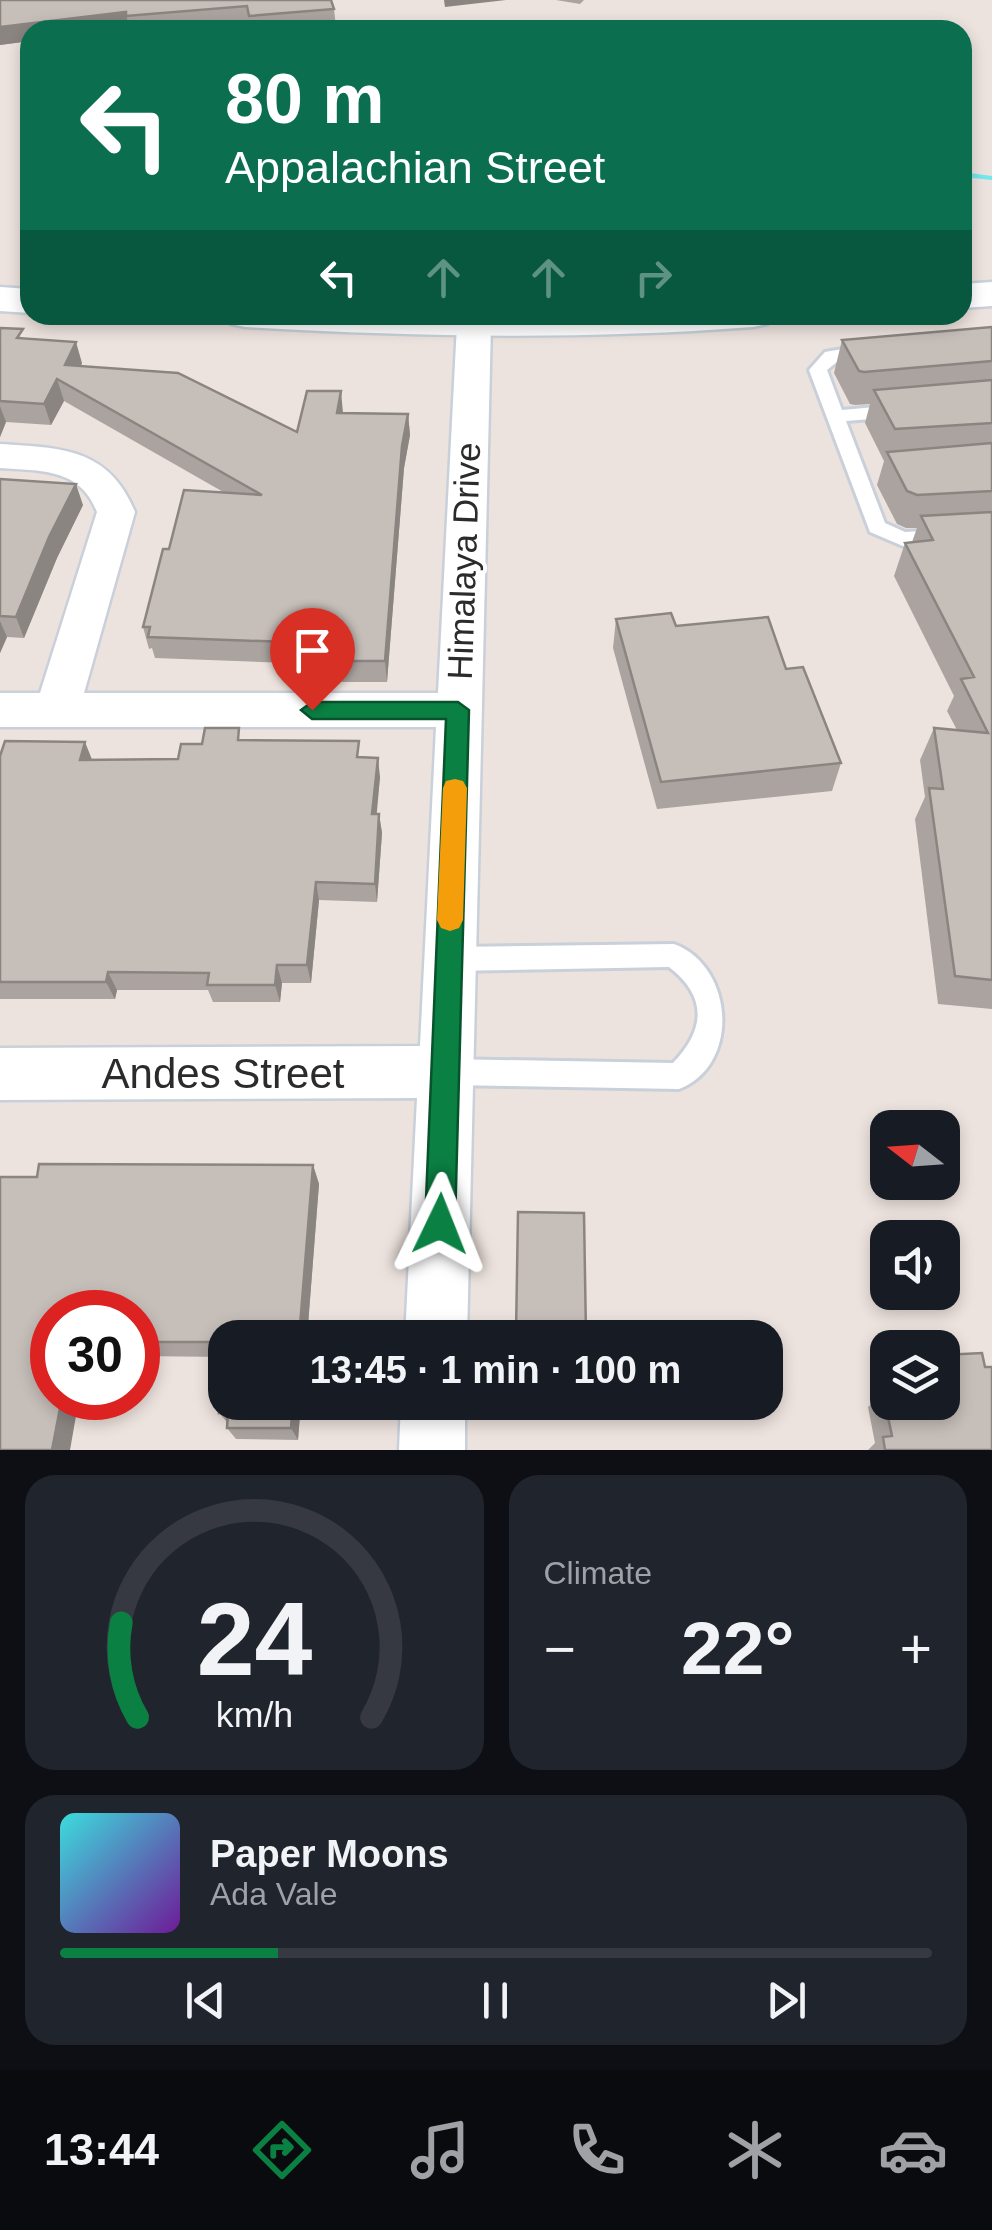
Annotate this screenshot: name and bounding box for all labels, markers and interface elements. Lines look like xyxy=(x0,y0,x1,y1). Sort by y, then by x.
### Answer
icon: left xyxy=(60,60,190,190)
text: 80 m xyxy=(225,60,385,138)
text: Appalachian Street xyxy=(225,142,605,193)
icon: left xyxy=(311,250,366,305)
icon: ahead xyxy=(416,250,471,305)
icon: ahead xyxy=(521,250,576,305)
icon: right xyxy=(626,250,681,305)
street label: Himalaya Drive xyxy=(440,442,487,680)
pin xyxy=(270,608,355,711)
icon: arrive xyxy=(285,623,340,678)
street label: Andes Street xyxy=(102,1050,345,1097)
north arrow xyxy=(870,1110,960,1200)
map controls xyxy=(870,1110,960,1420)
position arrow xyxy=(388,1172,492,1276)
button: sound xyxy=(870,1220,960,1310)
speed limit sign: 30 xyxy=(30,1290,160,1420)
button: layers xyxy=(870,1330,960,1420)
text: 13:45 · 1 min · 100 m xyxy=(310,1349,681,1391)
text: Climate xyxy=(544,1555,652,1591)
text: 24 xyxy=(196,1581,312,1697)
text: 22° xyxy=(681,1606,794,1690)
text: − xyxy=(544,1618,576,1680)
text: + xyxy=(900,1618,932,1680)
text: km/h xyxy=(216,1695,293,1735)
text: Paper Moons xyxy=(210,1833,449,1875)
text: Ada Vale xyxy=(210,1876,338,1912)
icon: previous xyxy=(178,1973,233,2028)
icon: pause xyxy=(468,1973,523,2028)
icon: next xyxy=(759,1973,814,2028)
icon: directions xyxy=(247,2115,317,2185)
icon: music xyxy=(405,2115,475,2185)
icon: phone xyxy=(562,2115,632,2185)
icon: climate xyxy=(720,2115,790,2185)
icon: car xyxy=(878,2115,948,2185)
text: 13:44 xyxy=(44,2124,159,2175)

